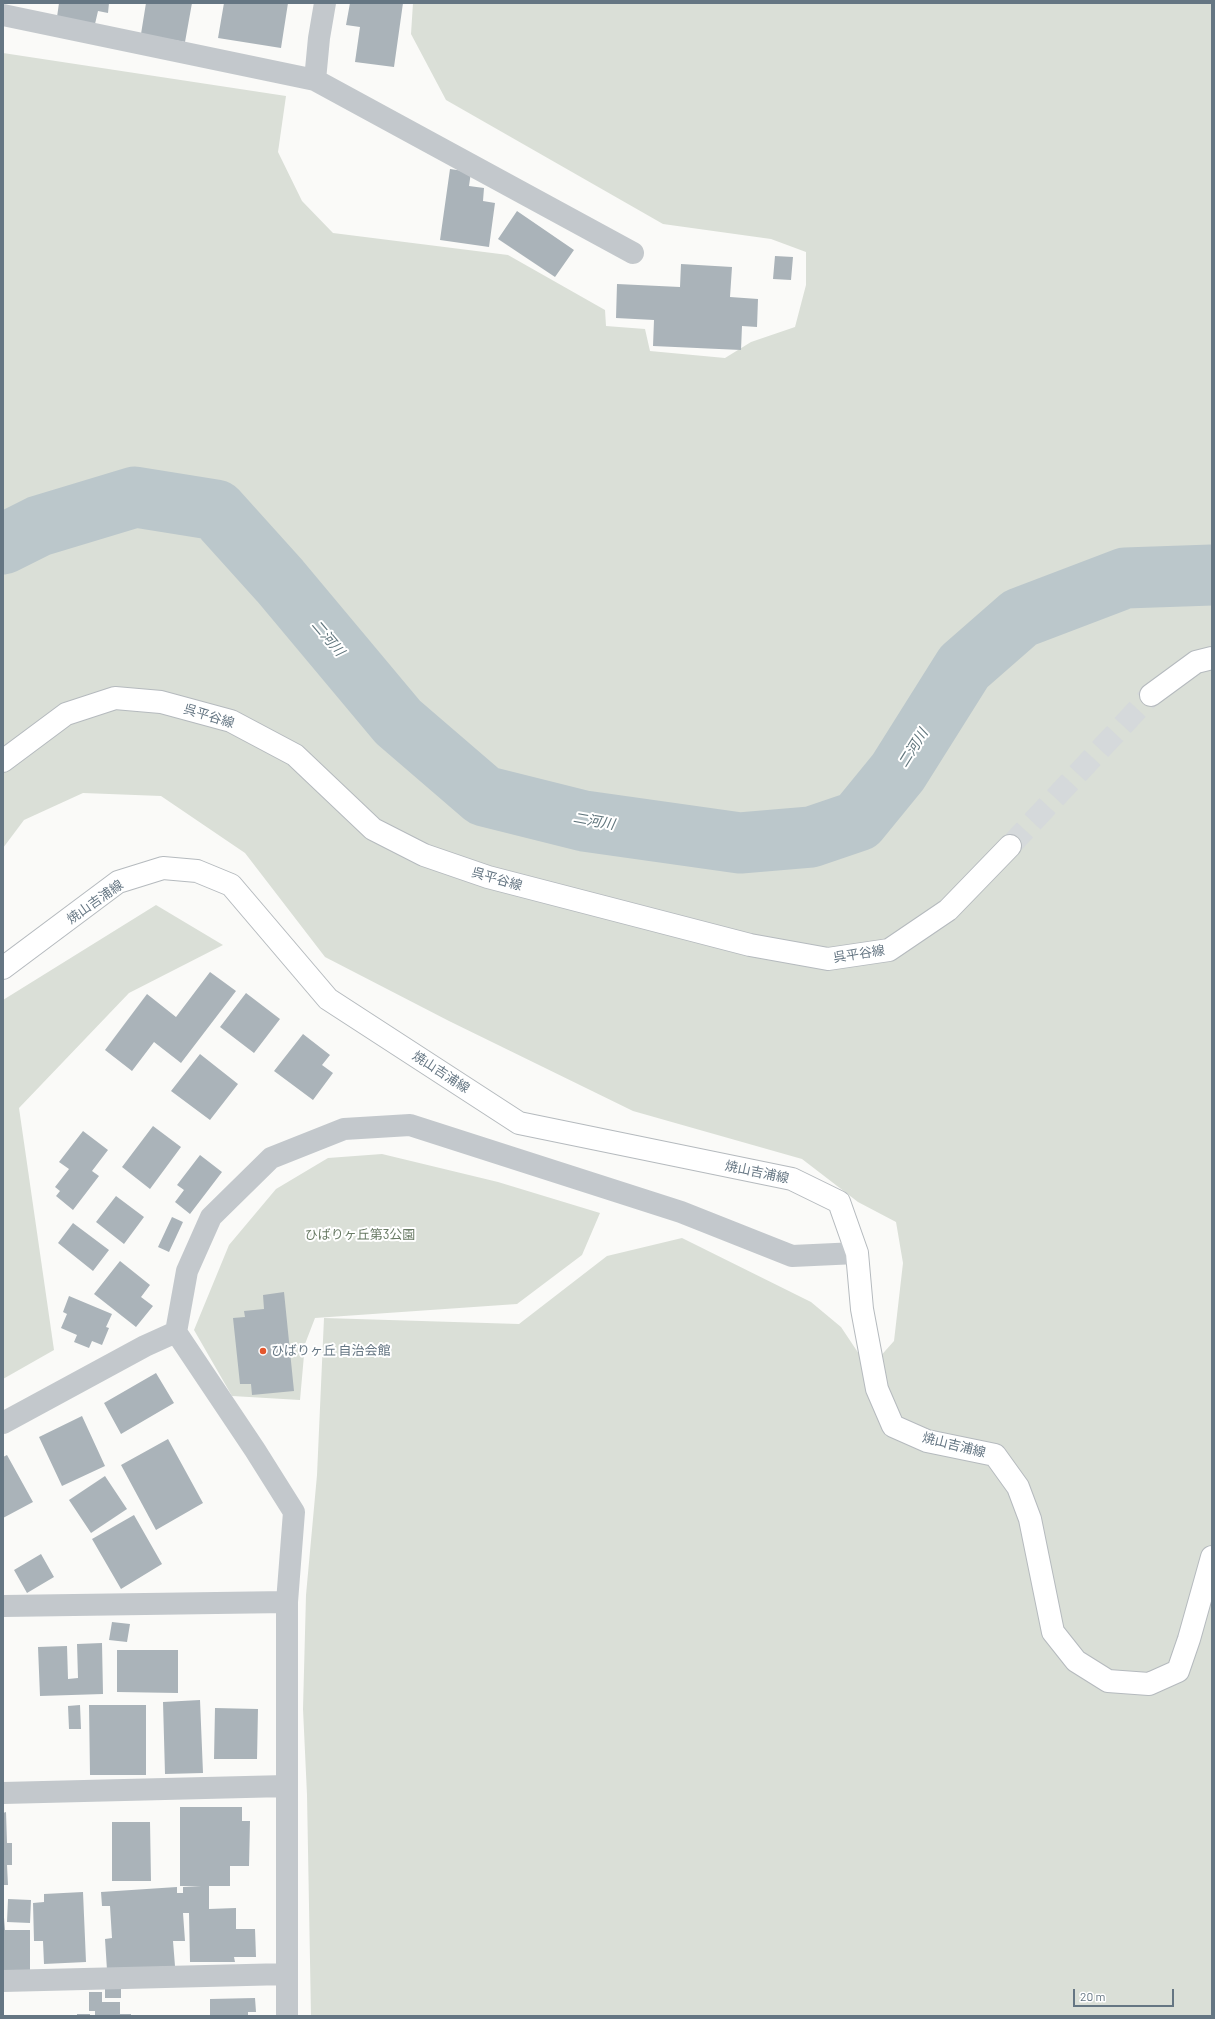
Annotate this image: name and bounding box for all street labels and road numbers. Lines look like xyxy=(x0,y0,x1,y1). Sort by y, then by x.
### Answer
street label: 呉平谷線 xyxy=(182,701,236,731)
street label: 呉平谷線 xyxy=(470,864,524,894)
street label: 焼山吉浦線 xyxy=(64,877,126,927)
street label: 呉平谷線 xyxy=(832,942,886,966)
street label: 焼山吉浦線 xyxy=(409,1048,473,1096)
street label: 焼山吉浦線 xyxy=(724,1158,790,1186)
street label: 焼山吉浦線 xyxy=(921,1430,987,1460)

